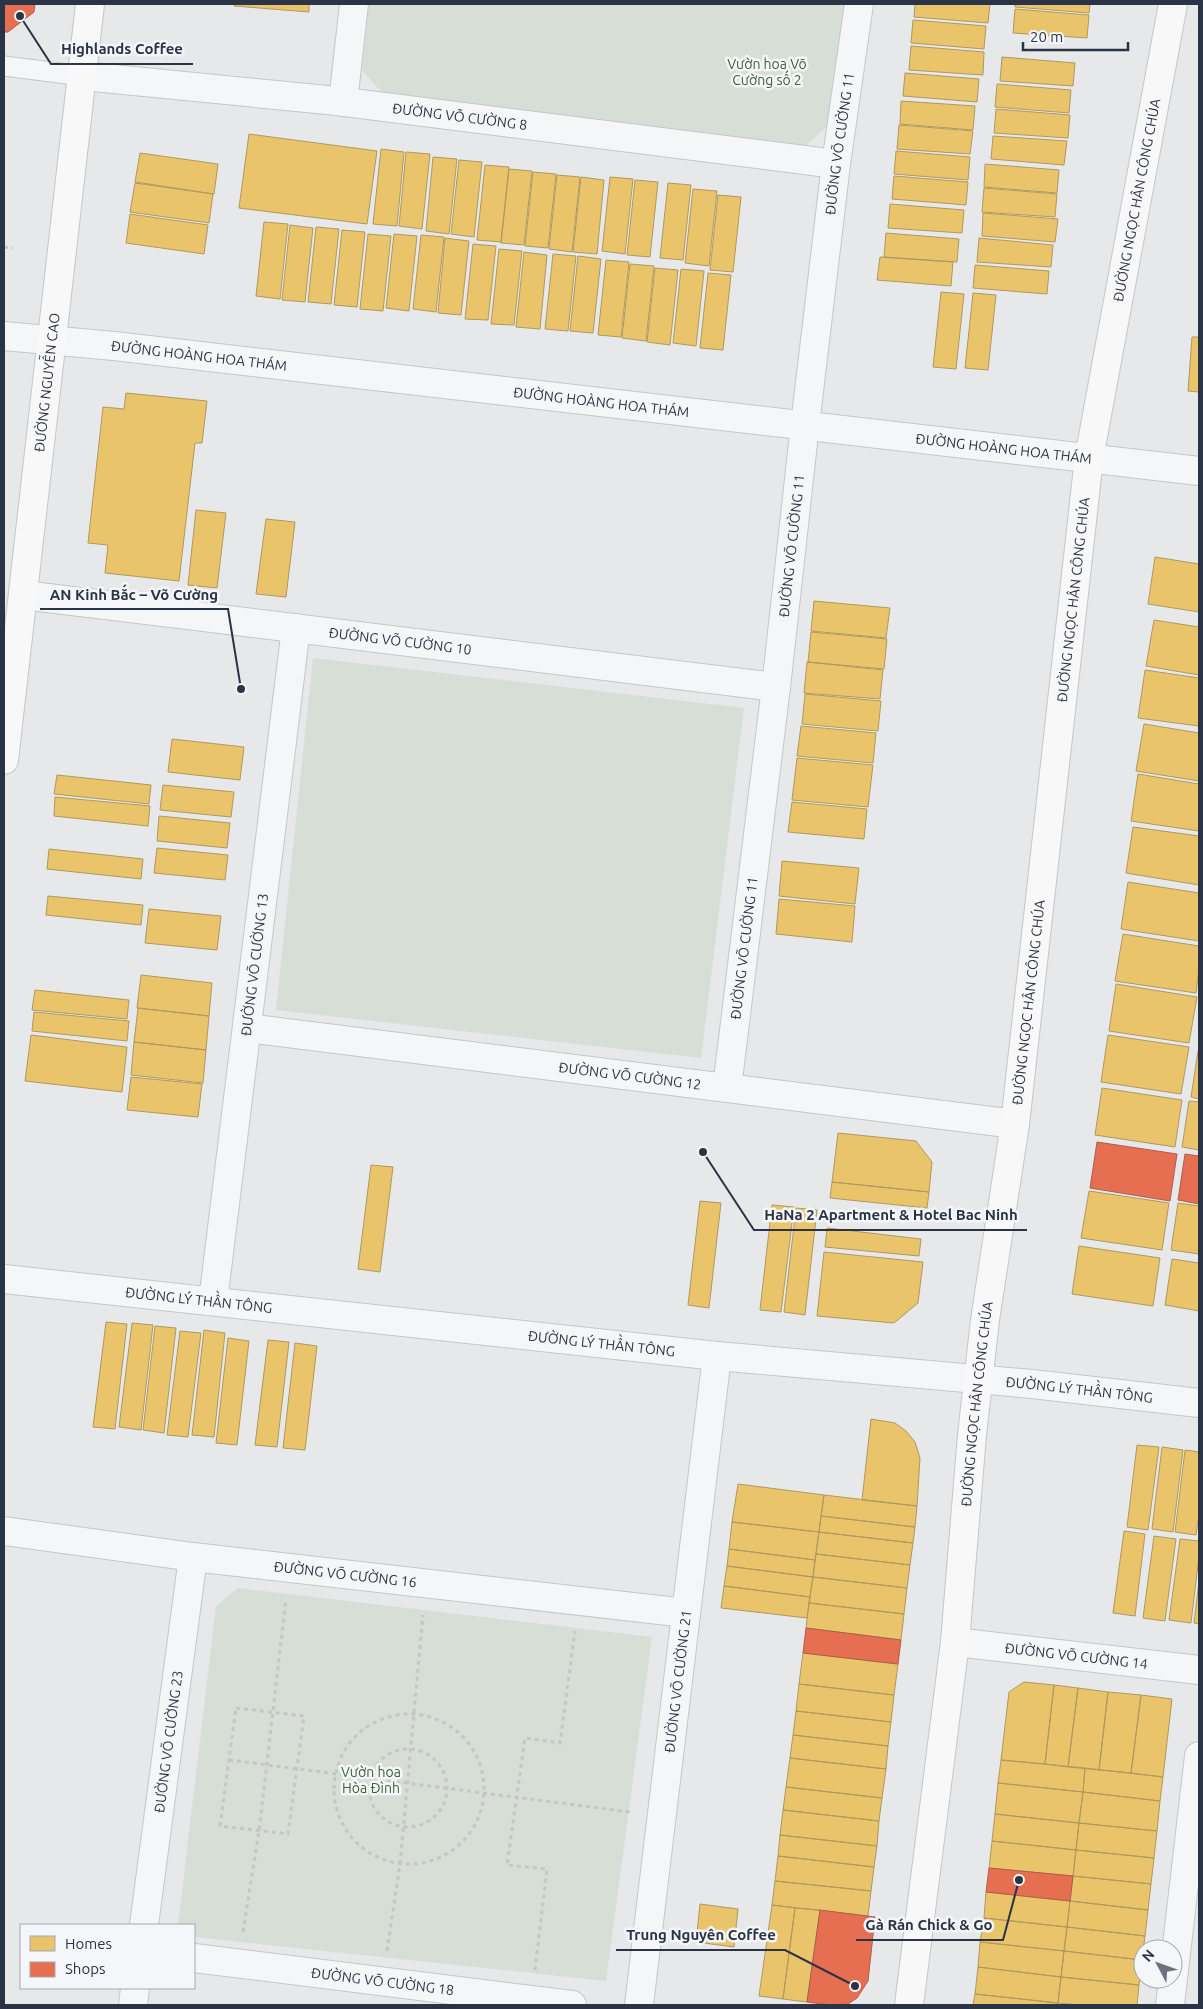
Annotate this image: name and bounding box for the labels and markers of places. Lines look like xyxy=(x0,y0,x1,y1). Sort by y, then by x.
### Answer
callout: Highlands Coffee xyxy=(51,34,193,64)
callout: AN Kinh Bắc – Võ Cường xyxy=(40,579,228,609)
callout: HaNa 2 Apartment & Hotel Bac Ninh xyxy=(754,1200,1027,1230)
callout: Gà Rán Chick & Go xyxy=(856,1910,1003,1940)
callout: Trung Nguyên Coffee xyxy=(616,1920,785,1950)

